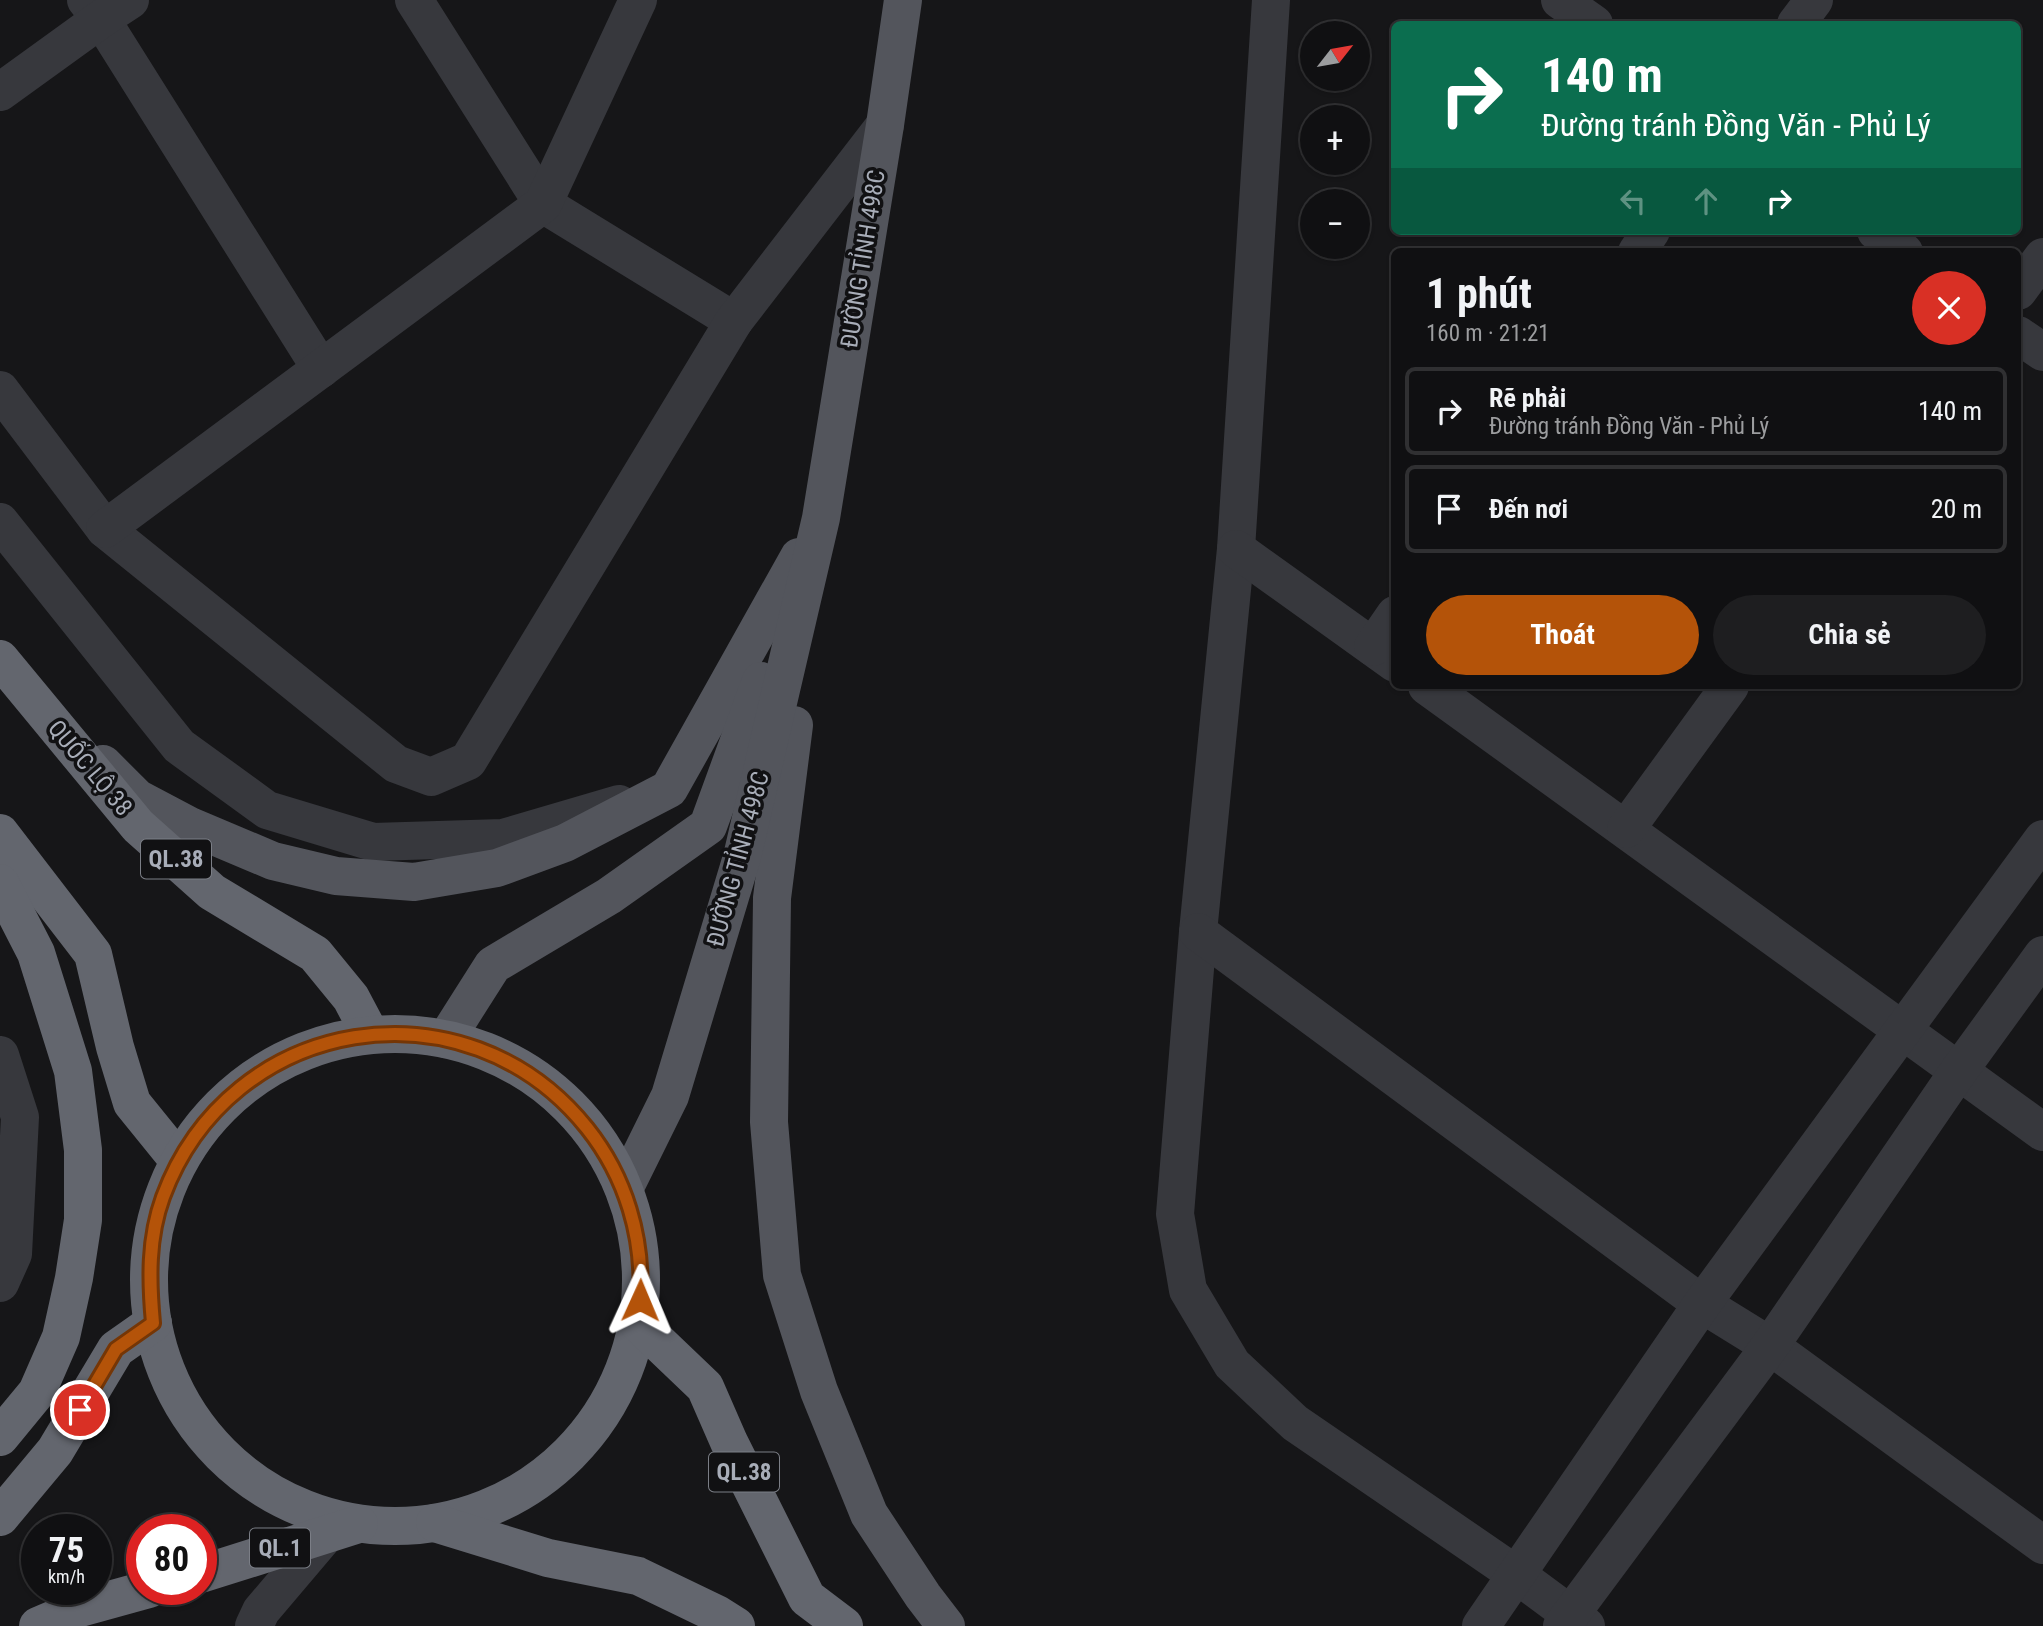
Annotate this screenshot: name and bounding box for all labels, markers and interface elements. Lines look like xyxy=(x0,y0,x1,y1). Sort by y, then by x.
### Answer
north arrow xyxy=(1300,21,1370,91)
map controls xyxy=(1300,21,1370,259)
text: 140 m xyxy=(1541,47,1663,104)
icon: right xyxy=(1426,49,1517,140)
button: + xyxy=(1300,105,1370,175)
text: Đường tránh Đồng Văn - Phủ Lý xyxy=(1541,106,1931,144)
street label: ĐƯỜNG TỈNH 498C xyxy=(833,168,891,350)
icon: left xyxy=(1614,182,1652,220)
icon: ahead xyxy=(1687,182,1725,220)
icon: right xyxy=(1760,182,1798,220)
button: − xyxy=(1300,189,1370,259)
text: 1 phút xyxy=(1426,269,1532,318)
button: close xyxy=(1912,271,1986,345)
text: 160 m · 21:21 xyxy=(1426,320,1550,347)
text: Rẽ phải xyxy=(1489,383,1566,413)
icon: right xyxy=(1430,392,1468,430)
text: 140 m xyxy=(1918,396,1982,426)
text: Đường tránh Đồng Văn - Phủ Lý xyxy=(1489,413,1769,440)
icon: arrive xyxy=(1430,490,1468,528)
text: Đến nơi xyxy=(1489,494,1568,524)
text: 20 m xyxy=(1931,494,1982,524)
button: Thoát xyxy=(1426,595,1699,675)
button: Chia sẻ xyxy=(1713,595,1986,675)
street label: QUỐC LỘ 38 xyxy=(42,713,139,821)
street label: ĐƯỜNG TỈNH 498C xyxy=(699,768,775,950)
road number: QL.38 xyxy=(141,839,211,878)
position arrow xyxy=(603,1263,677,1337)
pin xyxy=(50,1380,110,1440)
icon: arrive xyxy=(61,1391,99,1429)
road number: QL.38 xyxy=(709,1452,779,1492)
speed limit sign: 80 xyxy=(126,1514,217,1605)
road number: QL.1 xyxy=(250,1528,310,1568)
text: 75 xyxy=(49,1530,84,1571)
text: km/h xyxy=(48,1566,85,1587)

